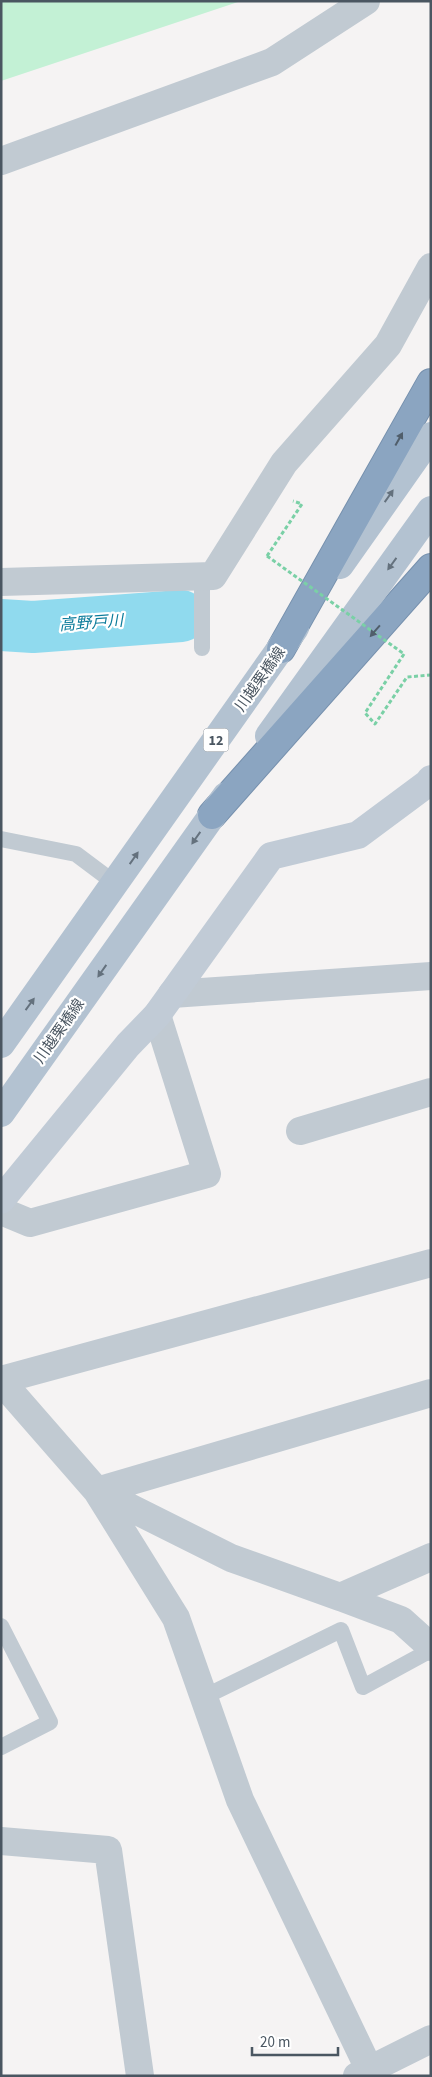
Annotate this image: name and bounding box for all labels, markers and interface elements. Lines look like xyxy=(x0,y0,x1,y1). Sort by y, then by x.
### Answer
one-way arrow xyxy=(395,431,403,446)
one-way arrow xyxy=(384,489,394,502)
one-way arrow xyxy=(387,557,397,571)
water label: 高野戸川 xyxy=(58,610,126,636)
one-way arrow xyxy=(370,624,381,637)
street label: 川越栗橋線 xyxy=(230,643,291,716)
road number: 12 xyxy=(204,728,228,752)
one-way arrow xyxy=(191,831,201,845)
one-way arrow xyxy=(129,851,139,864)
one-way arrow xyxy=(97,964,107,978)
street label: 川越栗橋線 xyxy=(29,995,90,1068)
one-way arrow xyxy=(25,997,35,1011)
scale bar xyxy=(252,2024,338,2056)
text: 20 m xyxy=(260,2032,290,2053)

